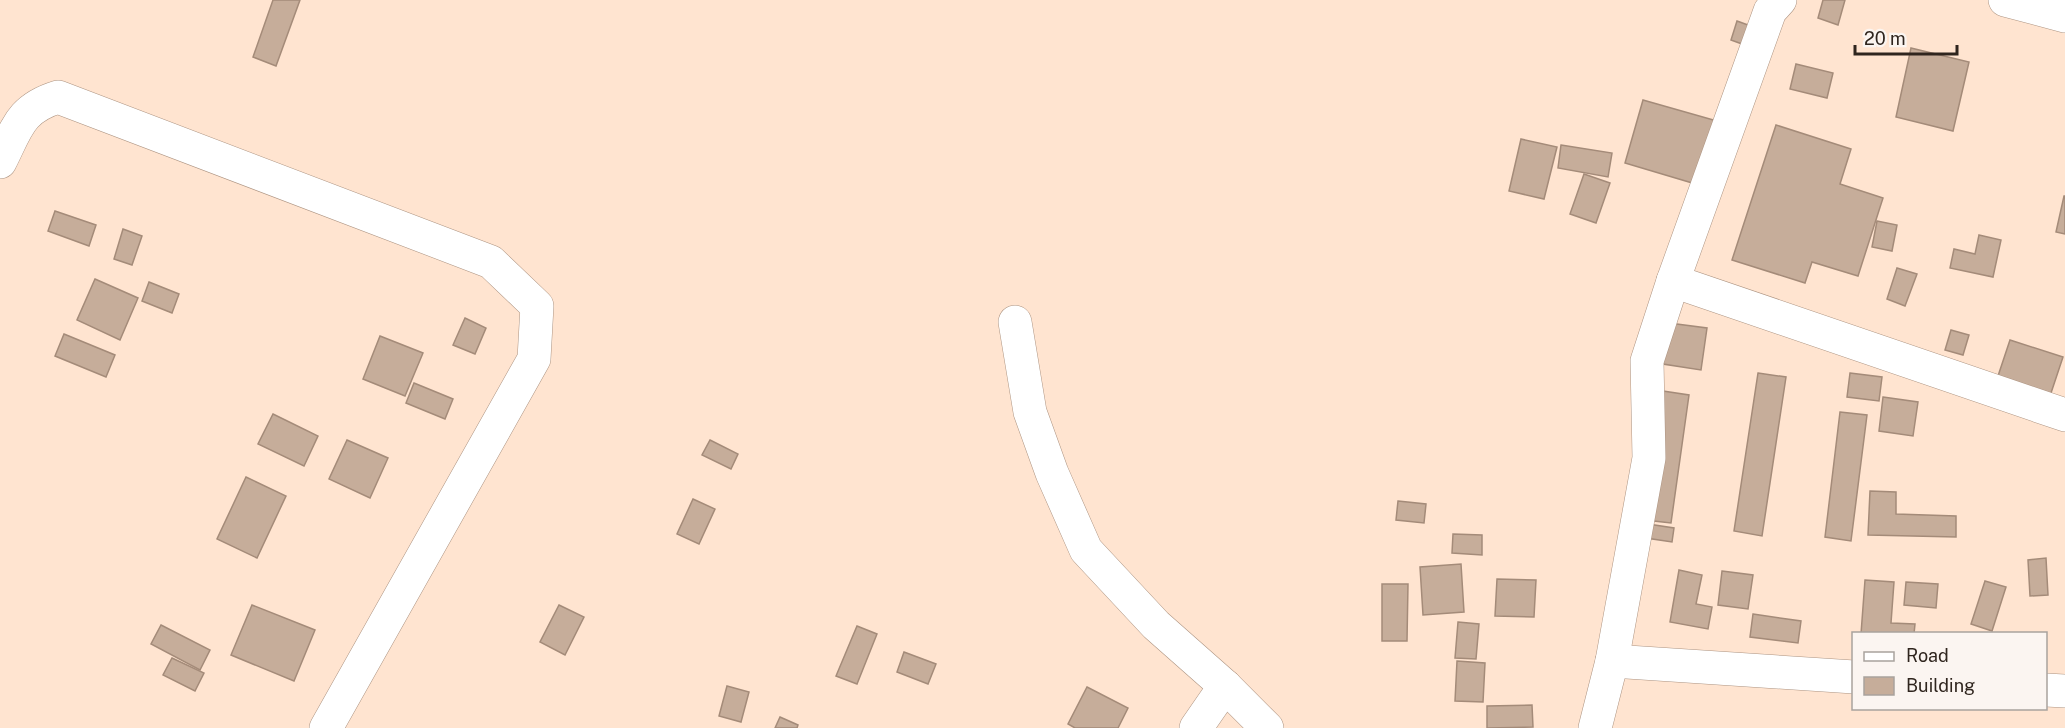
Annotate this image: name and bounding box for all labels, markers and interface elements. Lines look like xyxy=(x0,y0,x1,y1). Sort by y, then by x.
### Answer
scale bar xyxy=(1855,18,1957,56)
text: 20 m xyxy=(1864,28,1906,49)
legend xyxy=(1852,632,2047,710)
text: Road xyxy=(1906,645,1949,666)
text: Building xyxy=(1906,675,1975,696)

